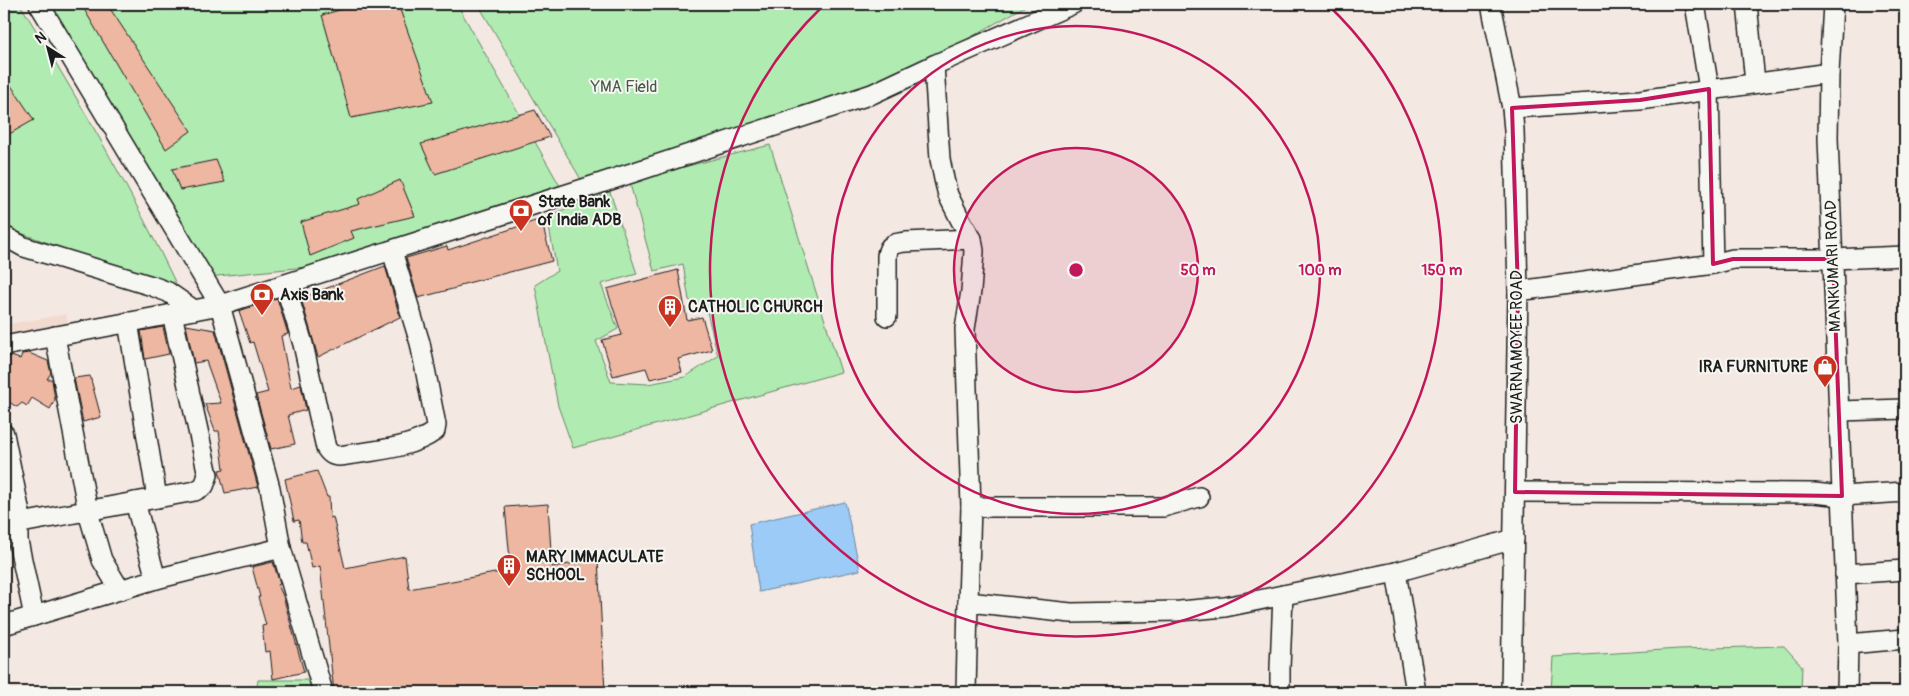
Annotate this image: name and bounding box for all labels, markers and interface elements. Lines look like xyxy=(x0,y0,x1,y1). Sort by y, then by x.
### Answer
north arrow xyxy=(22,22,72,72)
text: N xyxy=(32,28,49,48)
park label: YMA Field xyxy=(590,77,657,97)
place label: State Bank of India ADB xyxy=(537,192,621,230)
bank icon: State Bank of India ADB xyxy=(508,198,534,232)
street label: MANKUMARI ROAD xyxy=(1821,200,1845,332)
centre of rings xyxy=(1067,261,1085,279)
text: 50 m xyxy=(1181,261,1215,280)
text: 100 m xyxy=(1299,261,1341,280)
text: 150 m xyxy=(1422,261,1462,280)
street label: SWARNAMOYEE ROAD xyxy=(1507,270,1527,424)
bank icon: Axis Bank xyxy=(249,282,275,316)
place label: Axis Bank xyxy=(280,285,344,305)
building icon: CATHOLIC CHURCH xyxy=(657,294,683,328)
place label: CATHOLIC CHURCH xyxy=(688,297,823,317)
shop icon: IRA FURNITURE xyxy=(1812,354,1838,388)
place label: IRA FURNITURE xyxy=(1698,357,1809,377)
place label: MARY IMMACULATE SCHOOL xyxy=(526,547,664,585)
building icon: MARY IMMACULATE SCHOOL xyxy=(496,553,522,587)

